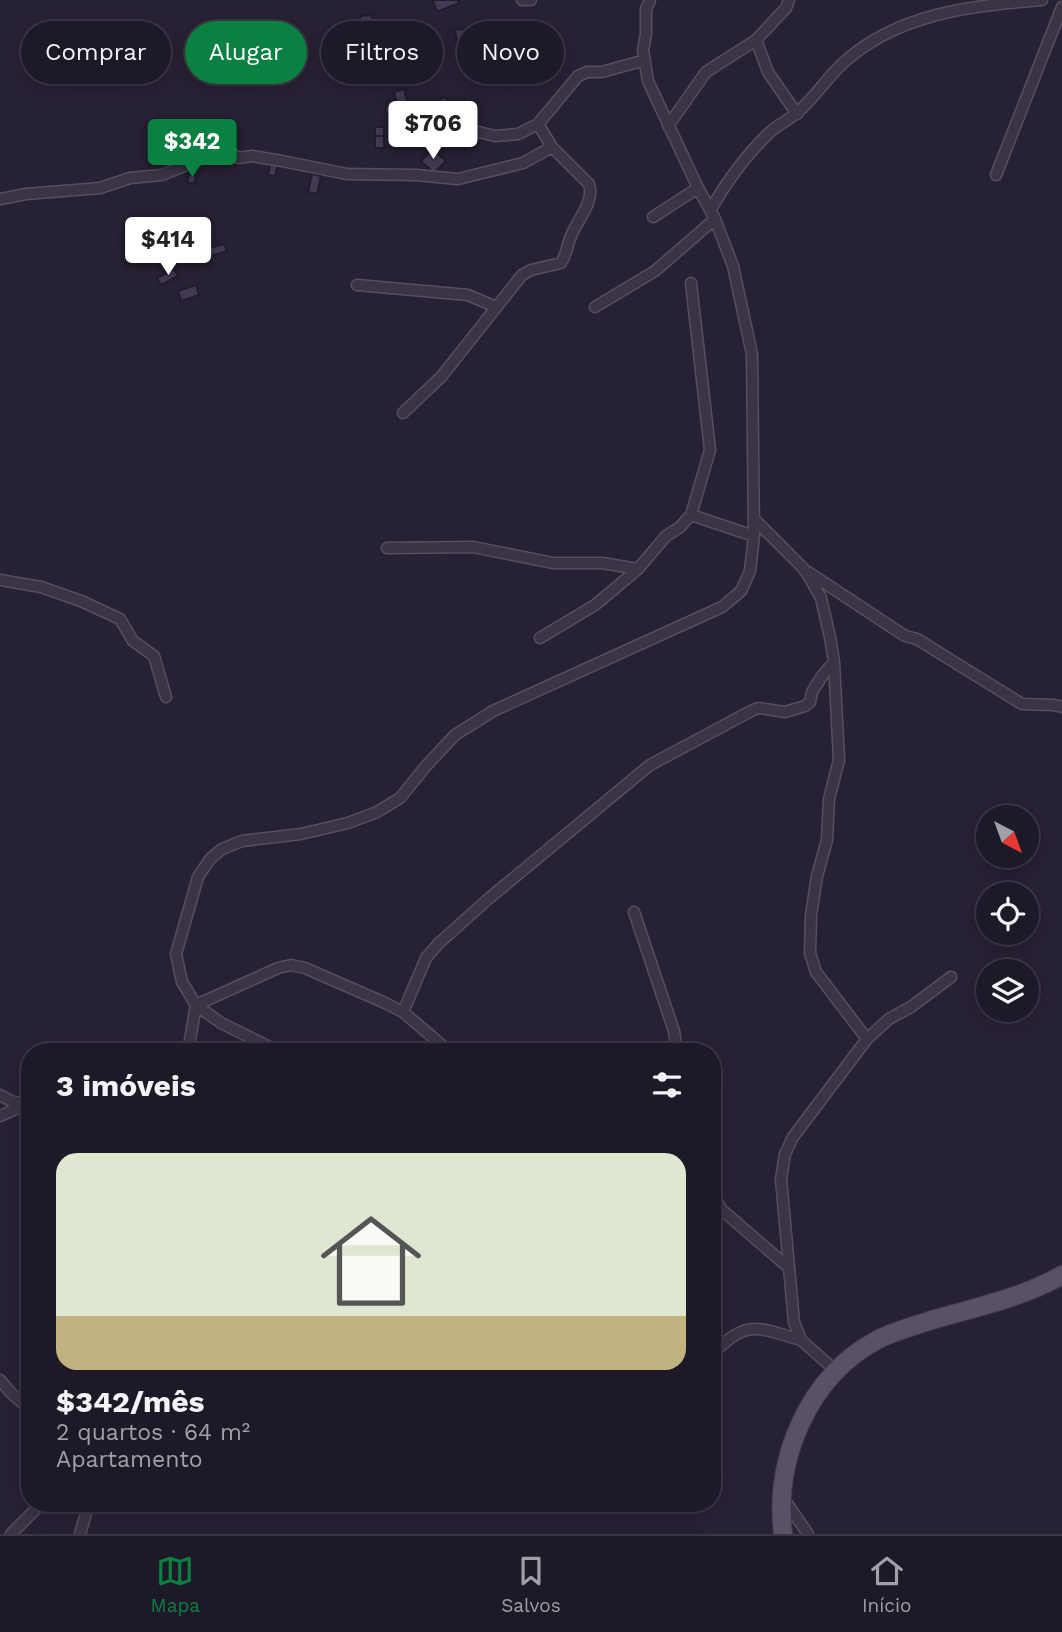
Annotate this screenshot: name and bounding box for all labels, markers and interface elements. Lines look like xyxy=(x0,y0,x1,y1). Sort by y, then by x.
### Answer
chip: Comprar xyxy=(21,21,171,84)
chip: Alugar xyxy=(185,21,307,84)
chip: Filtros xyxy=(321,21,443,84)
chip: Novo xyxy=(457,21,564,84)
pin: $706 xyxy=(392,102,474,161)
text: $706 xyxy=(404,110,462,137)
pin: $342 xyxy=(151,120,233,179)
text: $342 xyxy=(164,128,220,155)
pin: $414 xyxy=(127,218,209,277)
text: $414 xyxy=(141,226,195,253)
north arrow xyxy=(976,805,1040,868)
map controls xyxy=(976,805,1039,1022)
button: locate xyxy=(976,882,1039,945)
button: layers xyxy=(976,959,1039,1022)
icon: filters xyxy=(648,1066,686,1104)
text: 3 imóveis xyxy=(56,1068,196,1103)
icon: home xyxy=(308,1198,434,1324)
text: $342/mês xyxy=(56,1384,205,1419)
text: 2 quartos · 64 m² xyxy=(56,1419,250,1446)
text: Apartamento xyxy=(56,1446,203,1473)
tab: Mapa xyxy=(151,1552,200,1617)
tab: Salvos xyxy=(501,1552,561,1617)
tab: Início xyxy=(862,1552,911,1617)

